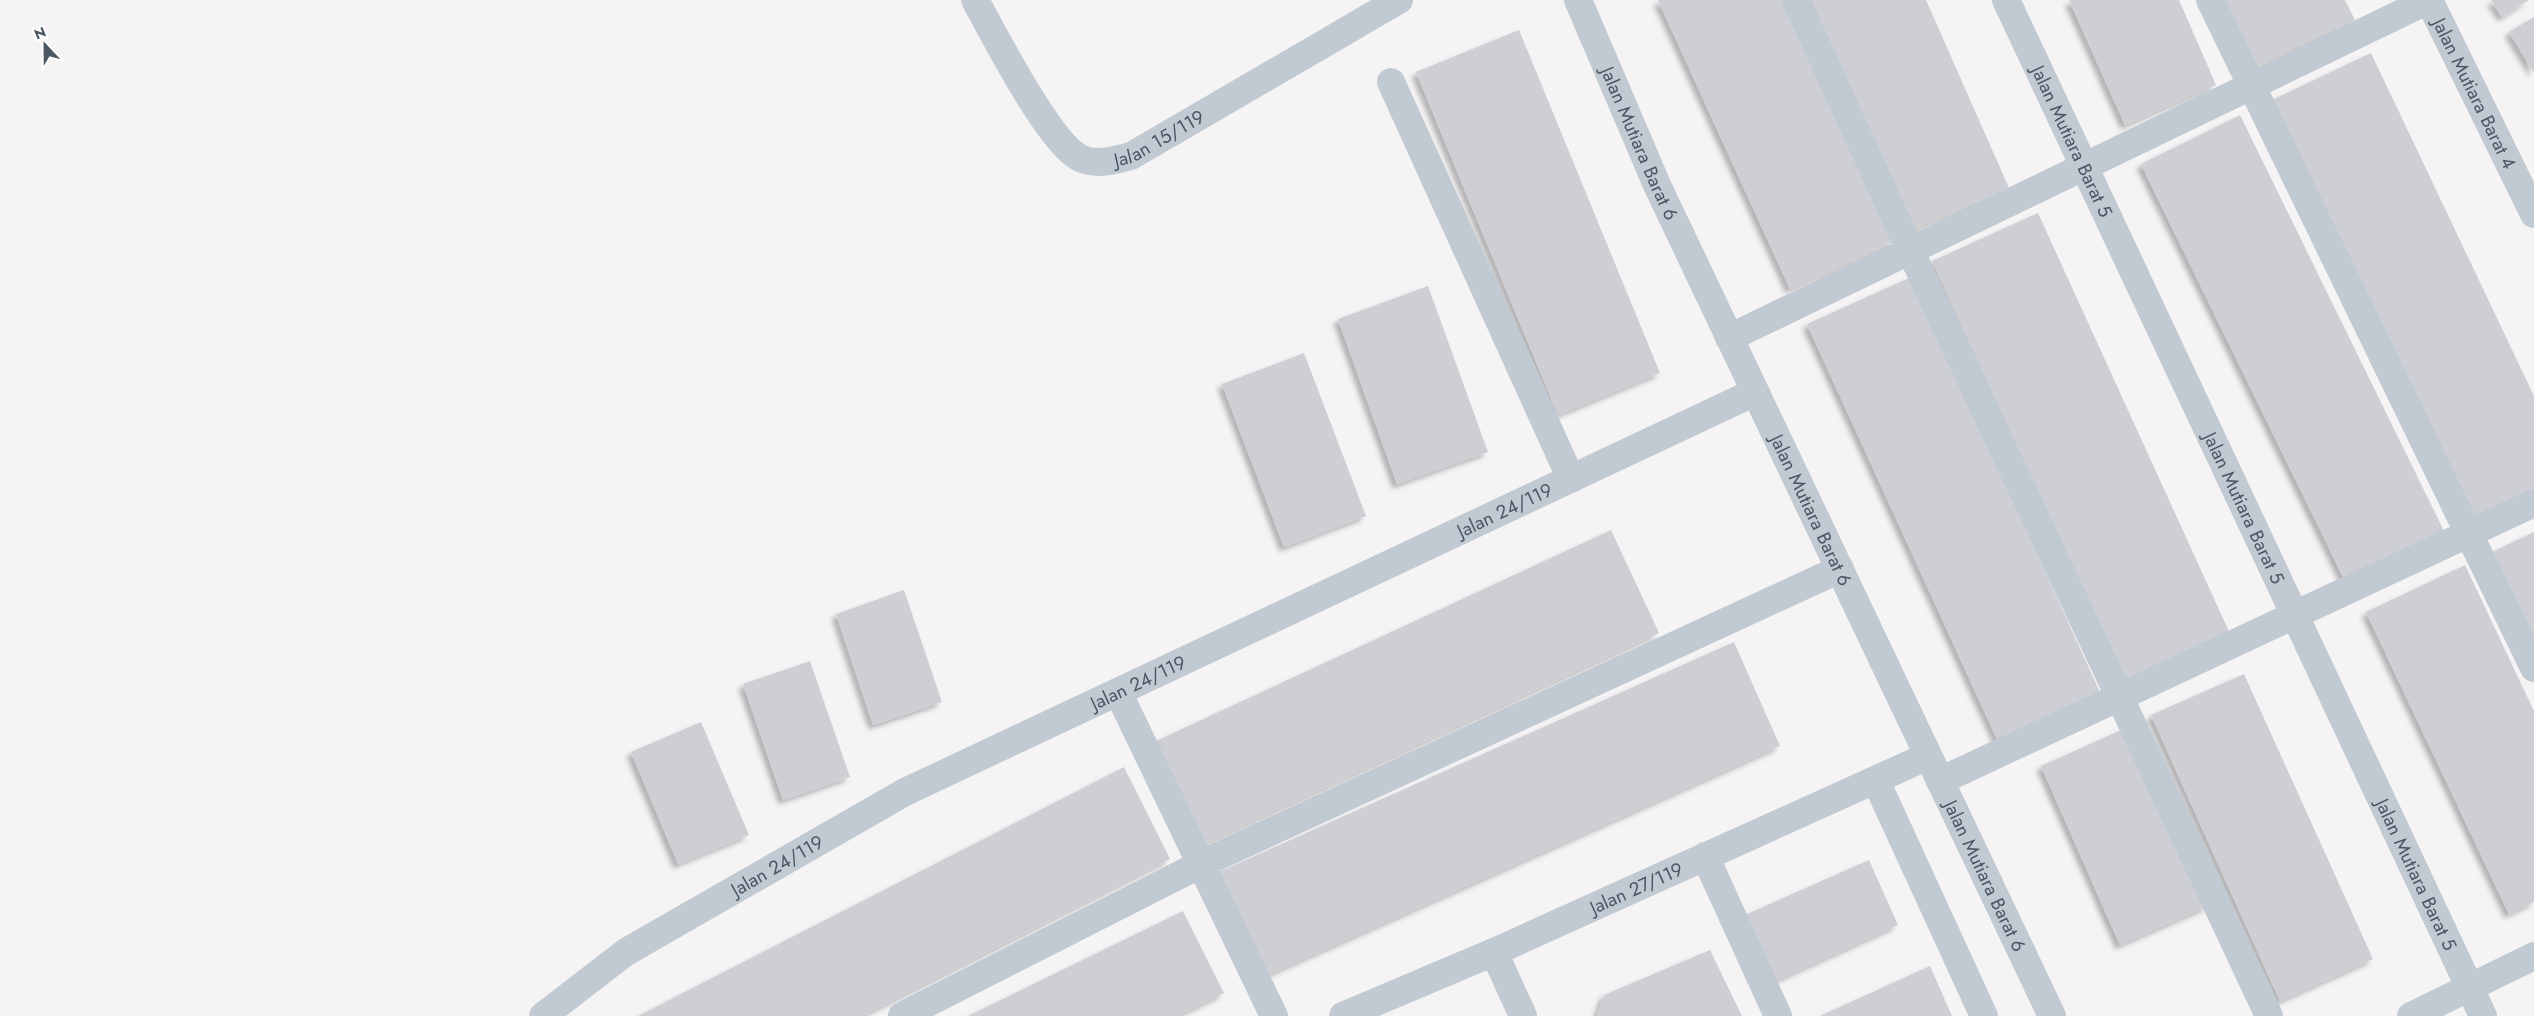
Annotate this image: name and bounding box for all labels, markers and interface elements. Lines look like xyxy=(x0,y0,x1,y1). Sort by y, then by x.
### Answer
street label: Jalan Mutiara Barat 4 xyxy=(2425,11,2523,174)
north arrow xyxy=(20,20,70,70)
text: N xyxy=(31,22,49,44)
street label: Jalan Mutiara Barat 5 xyxy=(2023,58,2119,222)
street label: Jalan Mutiara Barat 6 xyxy=(1593,60,1685,225)
street label: Jalan 15/119 xyxy=(1108,103,1210,174)
street label: Jalan Mutiara Barat 5 xyxy=(2195,425,2291,588)
street label: Jalan Mutiara Barat 6 xyxy=(1762,427,1859,590)
street label: Jalan 24/119 xyxy=(1450,476,1557,546)
street label: Jalan 24/119 xyxy=(1083,649,1190,718)
street label: Jalan Mutiara Barat 5 xyxy=(2368,792,2463,955)
street label: Jalan Mutiara Barat 6 xyxy=(1936,793,2032,956)
street label: Jalan 24/119 xyxy=(724,829,829,905)
street label: Jalan 27/119 xyxy=(1583,855,1687,922)

